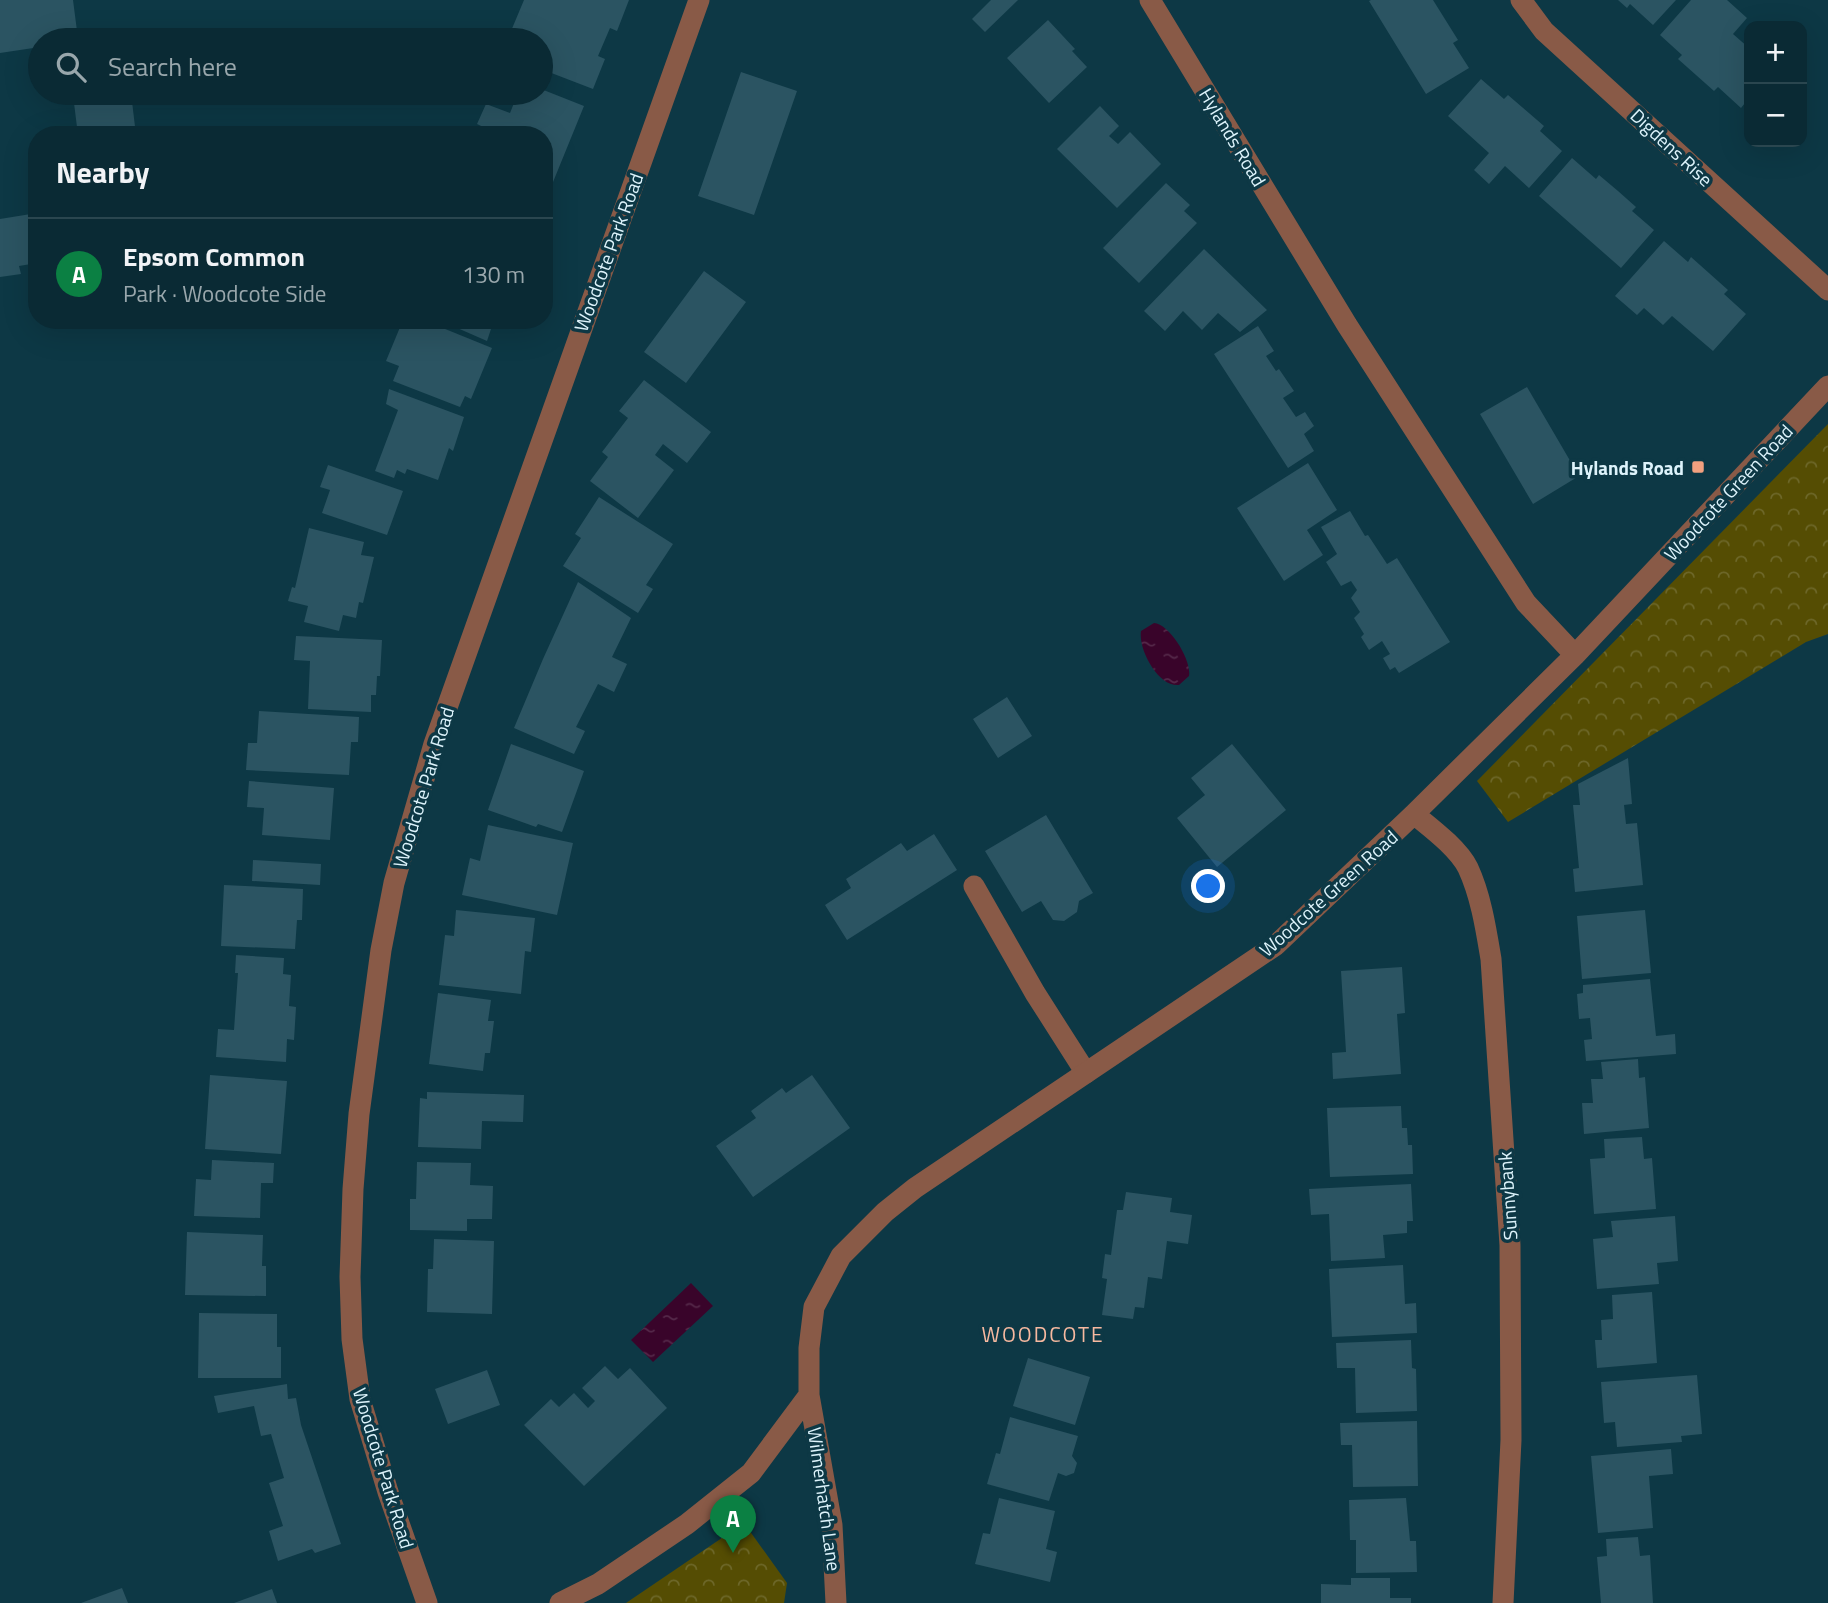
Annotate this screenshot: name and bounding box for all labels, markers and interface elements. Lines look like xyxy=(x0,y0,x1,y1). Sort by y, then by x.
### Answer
map controls xyxy=(1744,21,1807,147)
button: + xyxy=(1744,21,1807,84)
search box xyxy=(28,28,553,105)
text: Search here xyxy=(108,47,237,86)
icon: search xyxy=(52,48,90,86)
street label: Hylands Road xyxy=(1192,82,1274,192)
button: − xyxy=(1744,84,1807,147)
street label: Digdens Rise xyxy=(1624,101,1720,193)
text: Nearby xyxy=(56,149,149,195)
street label: Woodcote Park Road xyxy=(566,169,650,335)
text: Epsom Common xyxy=(123,237,305,276)
text: A xyxy=(72,257,86,292)
text: 130 m xyxy=(462,257,525,292)
text: Park · Woodcote Side xyxy=(123,276,326,311)
street label: Woodcote Green Road xyxy=(1657,417,1799,567)
place label: Hylands Road xyxy=(1571,453,1684,482)
marker: Hylands Road xyxy=(1690,459,1706,475)
street label: Woodcote Park Road xyxy=(385,703,461,871)
street label: Woodcote Green Road xyxy=(1252,823,1404,963)
your location xyxy=(1191,869,1225,903)
street label: Sunnybank xyxy=(1489,1151,1525,1241)
district label: WOODCOTE xyxy=(981,1318,1105,1350)
street label: Woodcote Park Road xyxy=(346,1384,422,1552)
street label: Wilmerhatch Lane xyxy=(801,1425,849,1573)
pin: A xyxy=(710,1495,756,1553)

